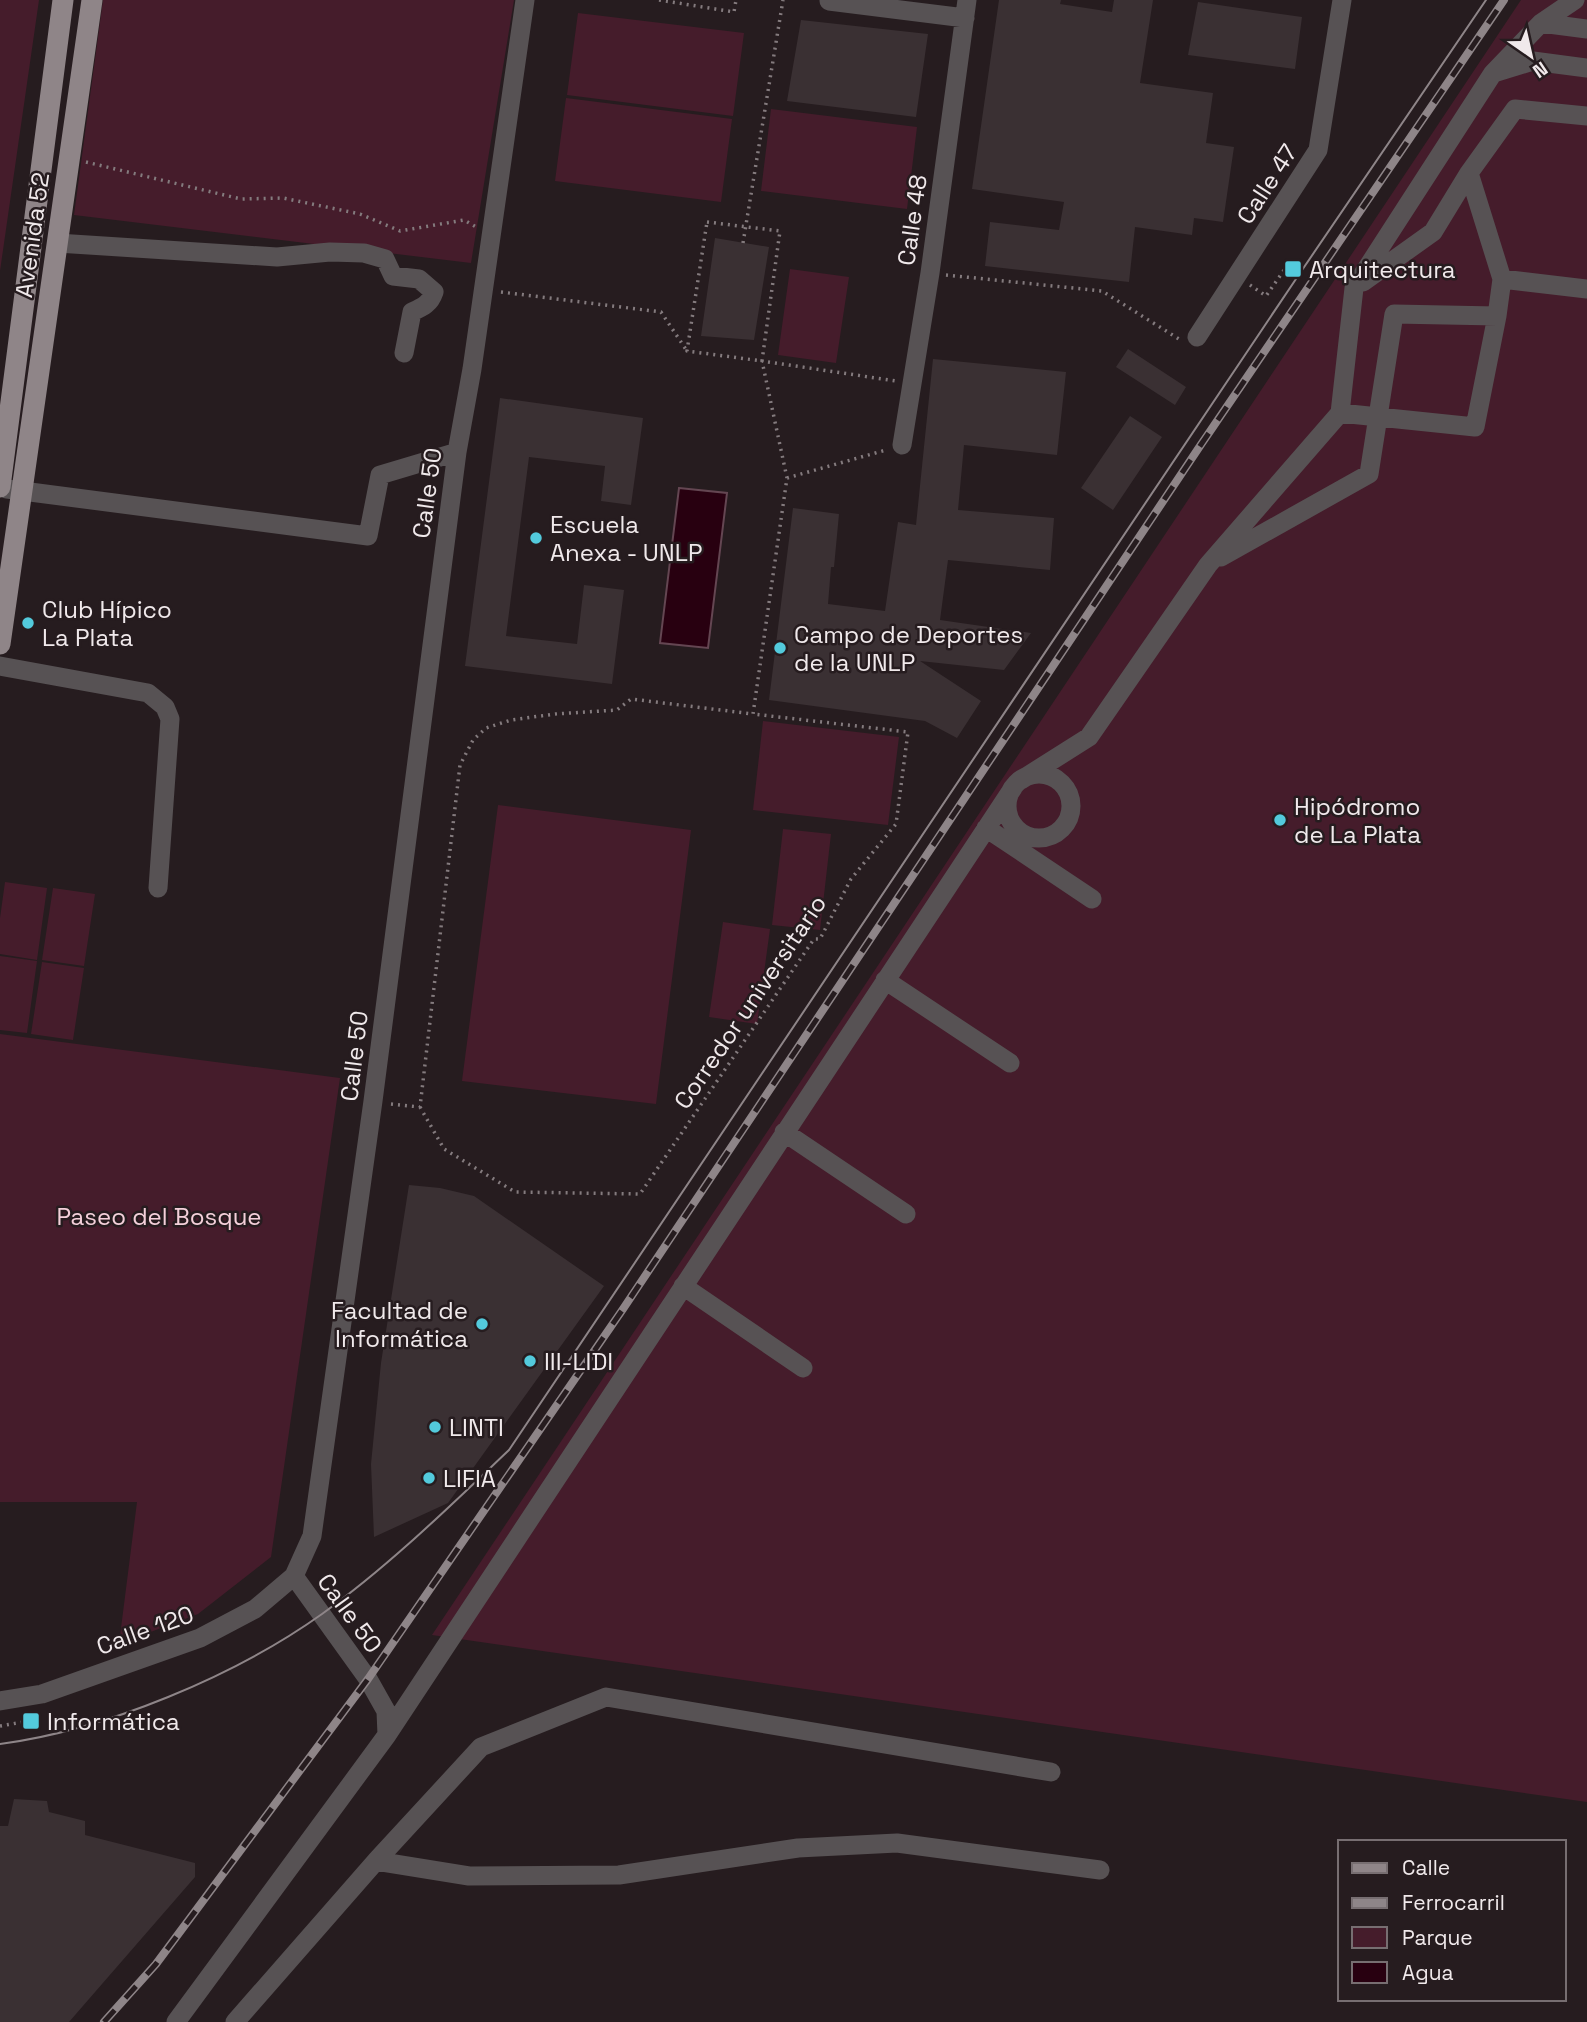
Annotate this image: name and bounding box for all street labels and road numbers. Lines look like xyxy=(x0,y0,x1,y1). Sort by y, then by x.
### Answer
street label: Calle 47 xyxy=(1230,138,1304,230)
street label: Avenida 52 xyxy=(8,170,56,300)
street label: Calle 48 xyxy=(890,173,934,267)
street label: Calle 50 xyxy=(405,446,449,540)
street label: Corredor universitario xyxy=(667,889,833,1115)
street label: Calle 50 xyxy=(333,1009,375,1103)
street label: Calle 50 xyxy=(311,1567,389,1659)
street label: Calle 120 xyxy=(92,1598,198,1662)

